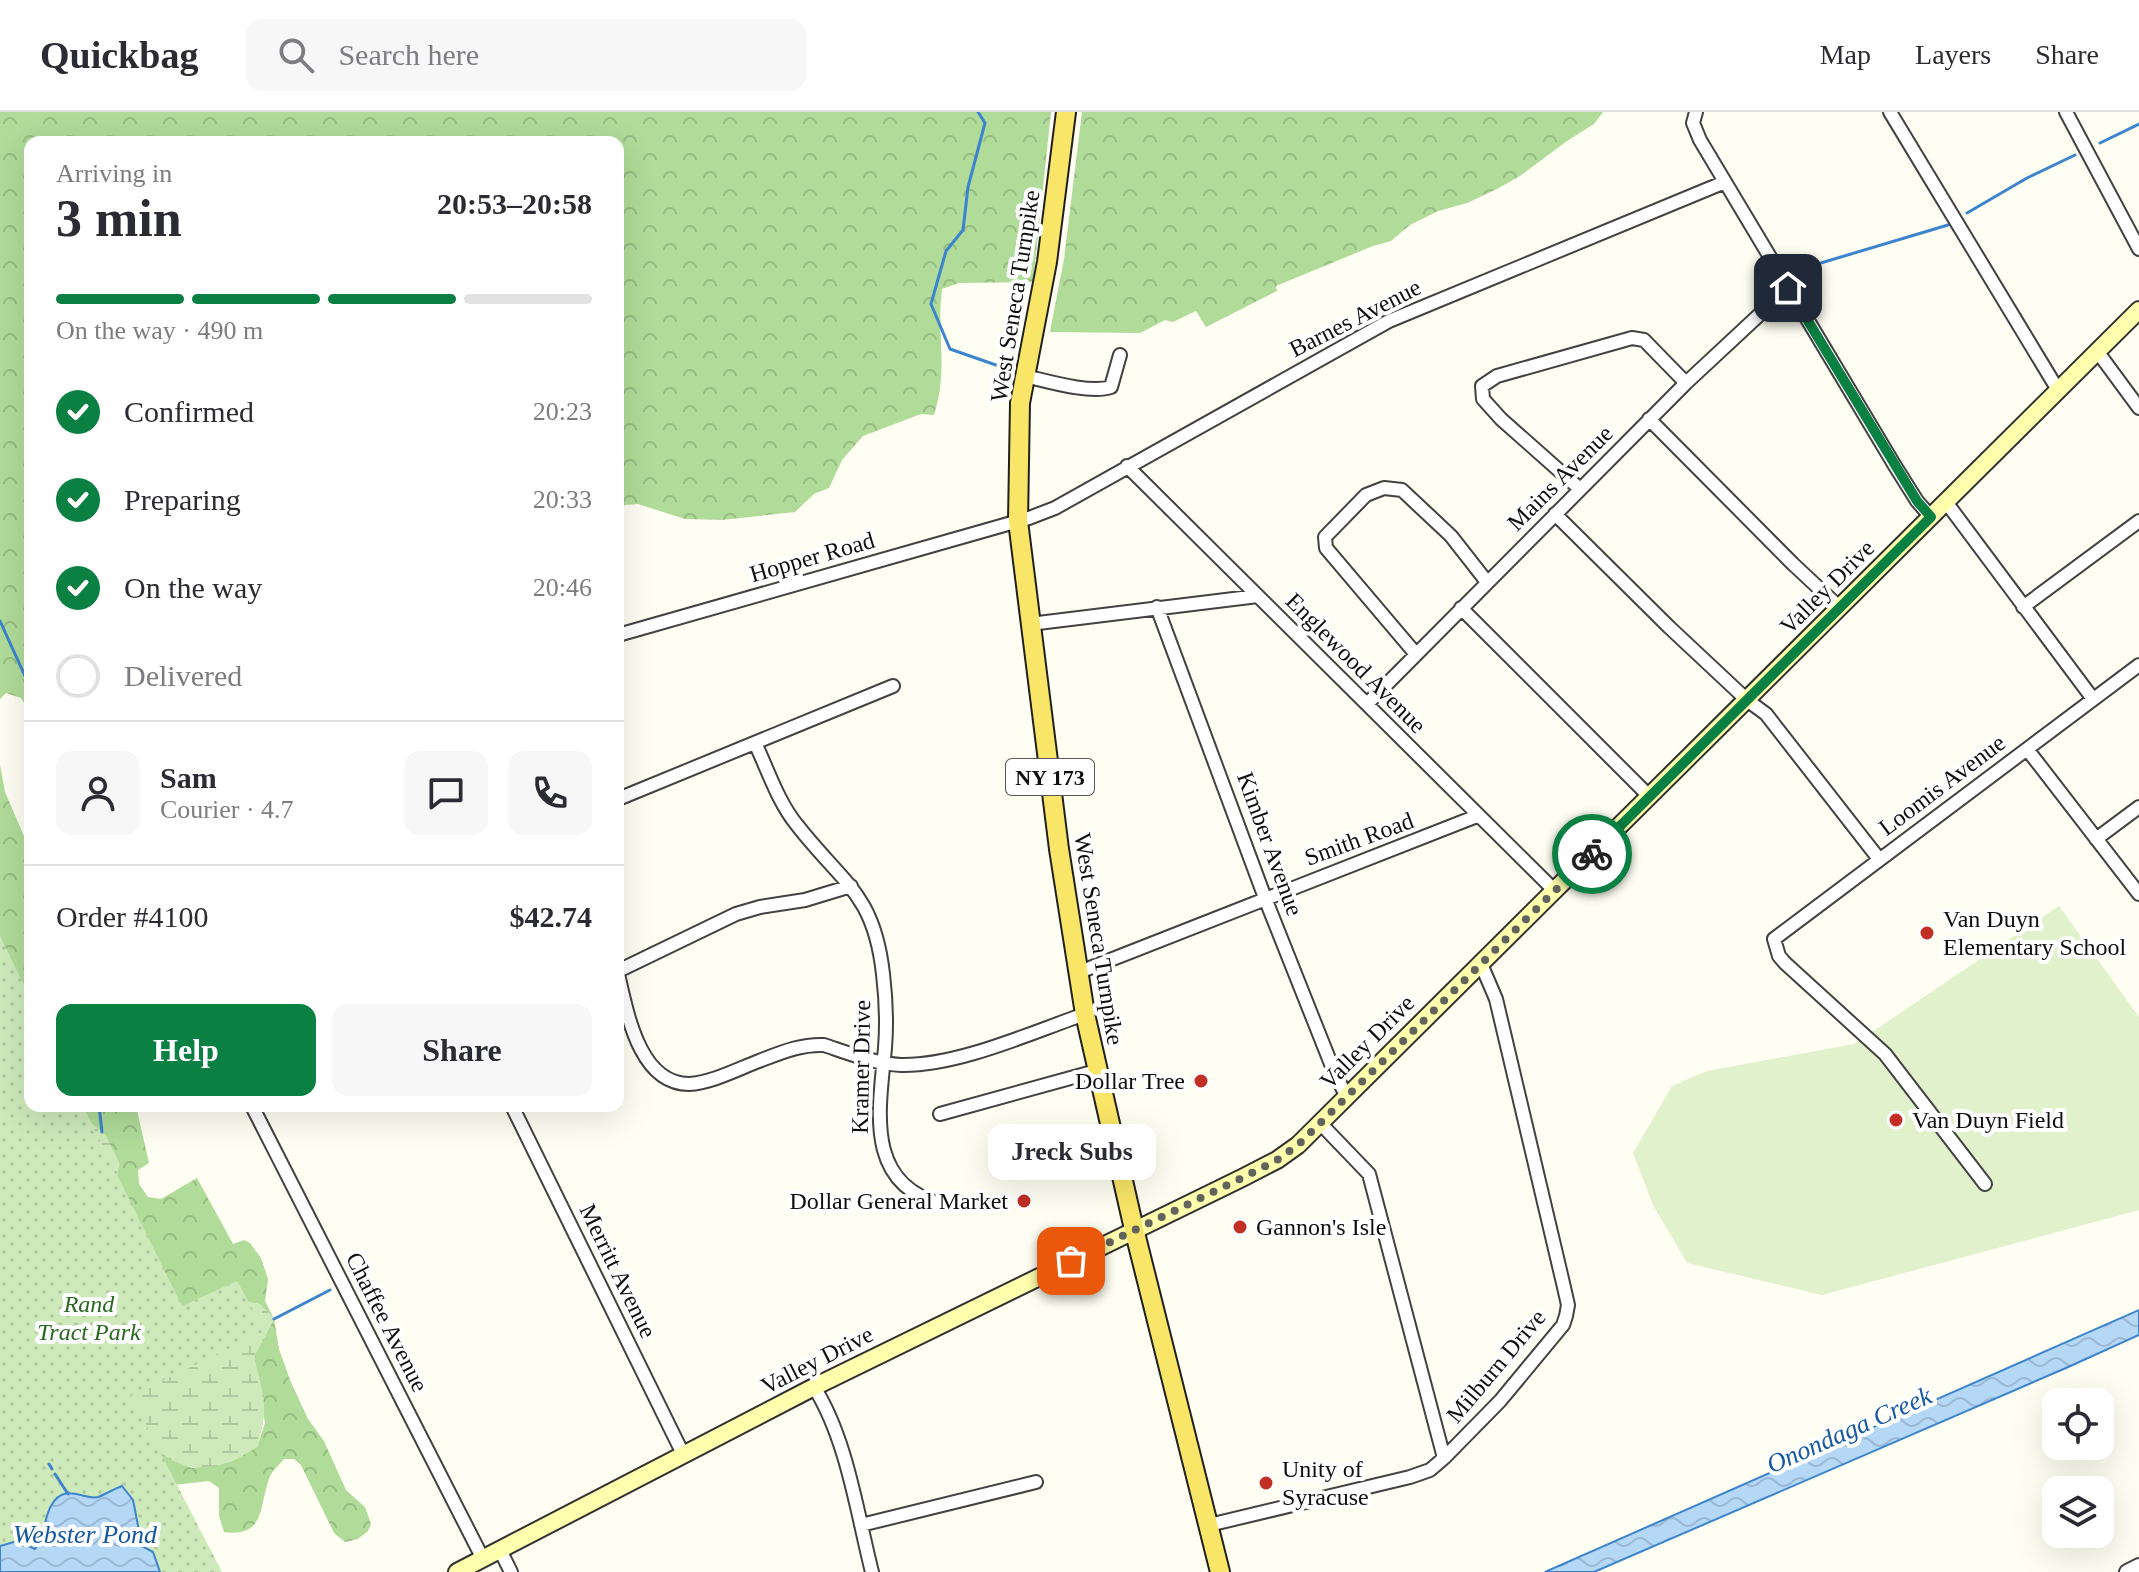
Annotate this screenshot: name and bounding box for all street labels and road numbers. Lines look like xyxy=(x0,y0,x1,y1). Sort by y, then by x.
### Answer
street label: West Seneca Turnpike xyxy=(985,188,1045,404)
street label: Barnes Avenue xyxy=(1285,274,1425,362)
street label: Mains Avenue xyxy=(1502,420,1618,536)
street label: Hopper Road xyxy=(747,527,877,587)
street label: Valley Drive xyxy=(1775,535,1879,639)
street label: Englewood Avenue xyxy=(1281,588,1431,738)
street label: Loomis Avenue xyxy=(1874,729,2010,841)
road number: NY 173 xyxy=(1006,759,1094,795)
street label: Kimber Avenue xyxy=(1232,769,1308,919)
street label: Smith Road xyxy=(1301,807,1417,871)
street label: West Seneca Turnpike xyxy=(1069,831,1129,1047)
street label: Valley Drive xyxy=(1315,990,1419,1094)
street label: Kramer Drive xyxy=(847,1000,875,1134)
street label: Merritt Avenue xyxy=(574,1200,662,1342)
street label: Chaffee Avenue xyxy=(341,1248,433,1396)
street label: Milburn Drive xyxy=(1441,1304,1551,1428)
street label: Valley Drive xyxy=(757,1321,877,1399)

